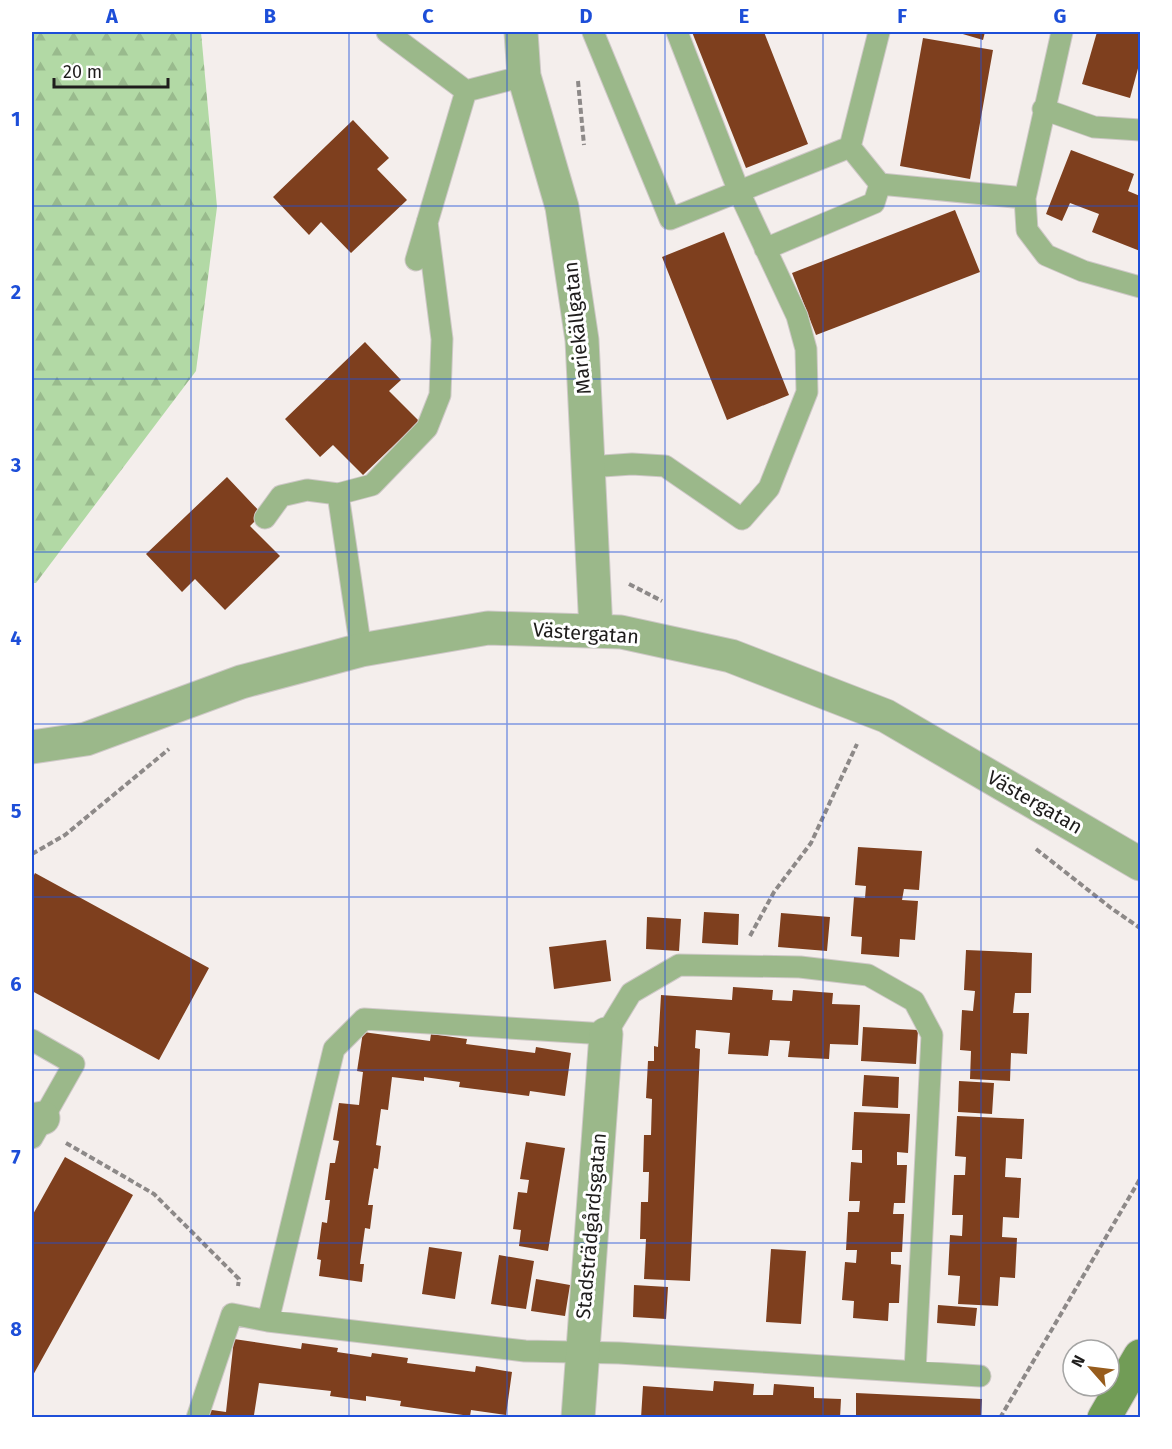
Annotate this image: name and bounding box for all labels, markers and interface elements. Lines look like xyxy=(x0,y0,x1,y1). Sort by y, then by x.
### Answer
text: A xyxy=(105,4,119,28)
text: B xyxy=(264,4,276,28)
text: C xyxy=(422,4,434,28)
text: D xyxy=(579,4,593,28)
text: E xyxy=(739,4,749,28)
text: F xyxy=(897,4,907,28)
text: G xyxy=(1054,4,1066,28)
scale bar xyxy=(54,51,168,89)
text: 20 m xyxy=(63,61,102,83)
text: 1 xyxy=(11,107,21,131)
street label: Mariekällgatan xyxy=(558,260,596,396)
text: 2 xyxy=(11,280,21,304)
text: 3 xyxy=(10,453,21,477)
street label: Västergatan xyxy=(532,617,640,649)
text: 4 xyxy=(10,626,22,650)
street label: Västergatan xyxy=(983,765,1087,839)
text: 5 xyxy=(11,799,22,823)
text: 6 xyxy=(10,972,22,996)
street label: Stadsträdgårdsgatan xyxy=(571,1132,611,1320)
text: 7 xyxy=(11,1145,21,1169)
text: 8 xyxy=(10,1317,22,1341)
north arrow xyxy=(1061,1338,1121,1398)
text: N xyxy=(1067,1352,1089,1370)

